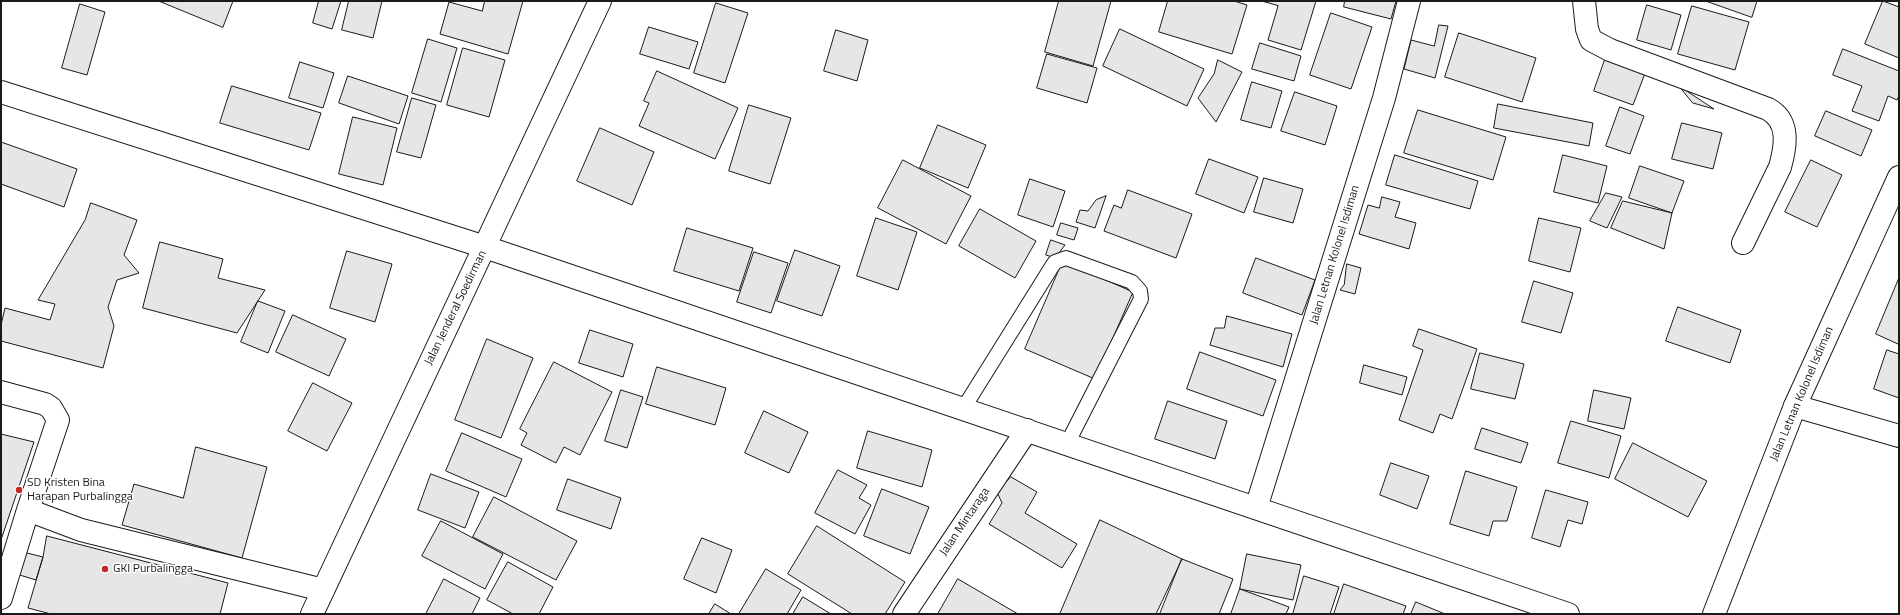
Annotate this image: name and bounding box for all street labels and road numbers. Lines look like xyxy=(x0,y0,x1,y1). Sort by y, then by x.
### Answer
street label: Jalan Letnan Kolonel Isdiman xyxy=(1307,184,1363,326)
street label: Jalan Jenderal Soedirman xyxy=(422,248,490,368)
street label: Jalan Letnan Kolonel Isdiman xyxy=(1767,325,1837,463)
street label: Jalan Mintaraga xyxy=(937,485,993,559)

